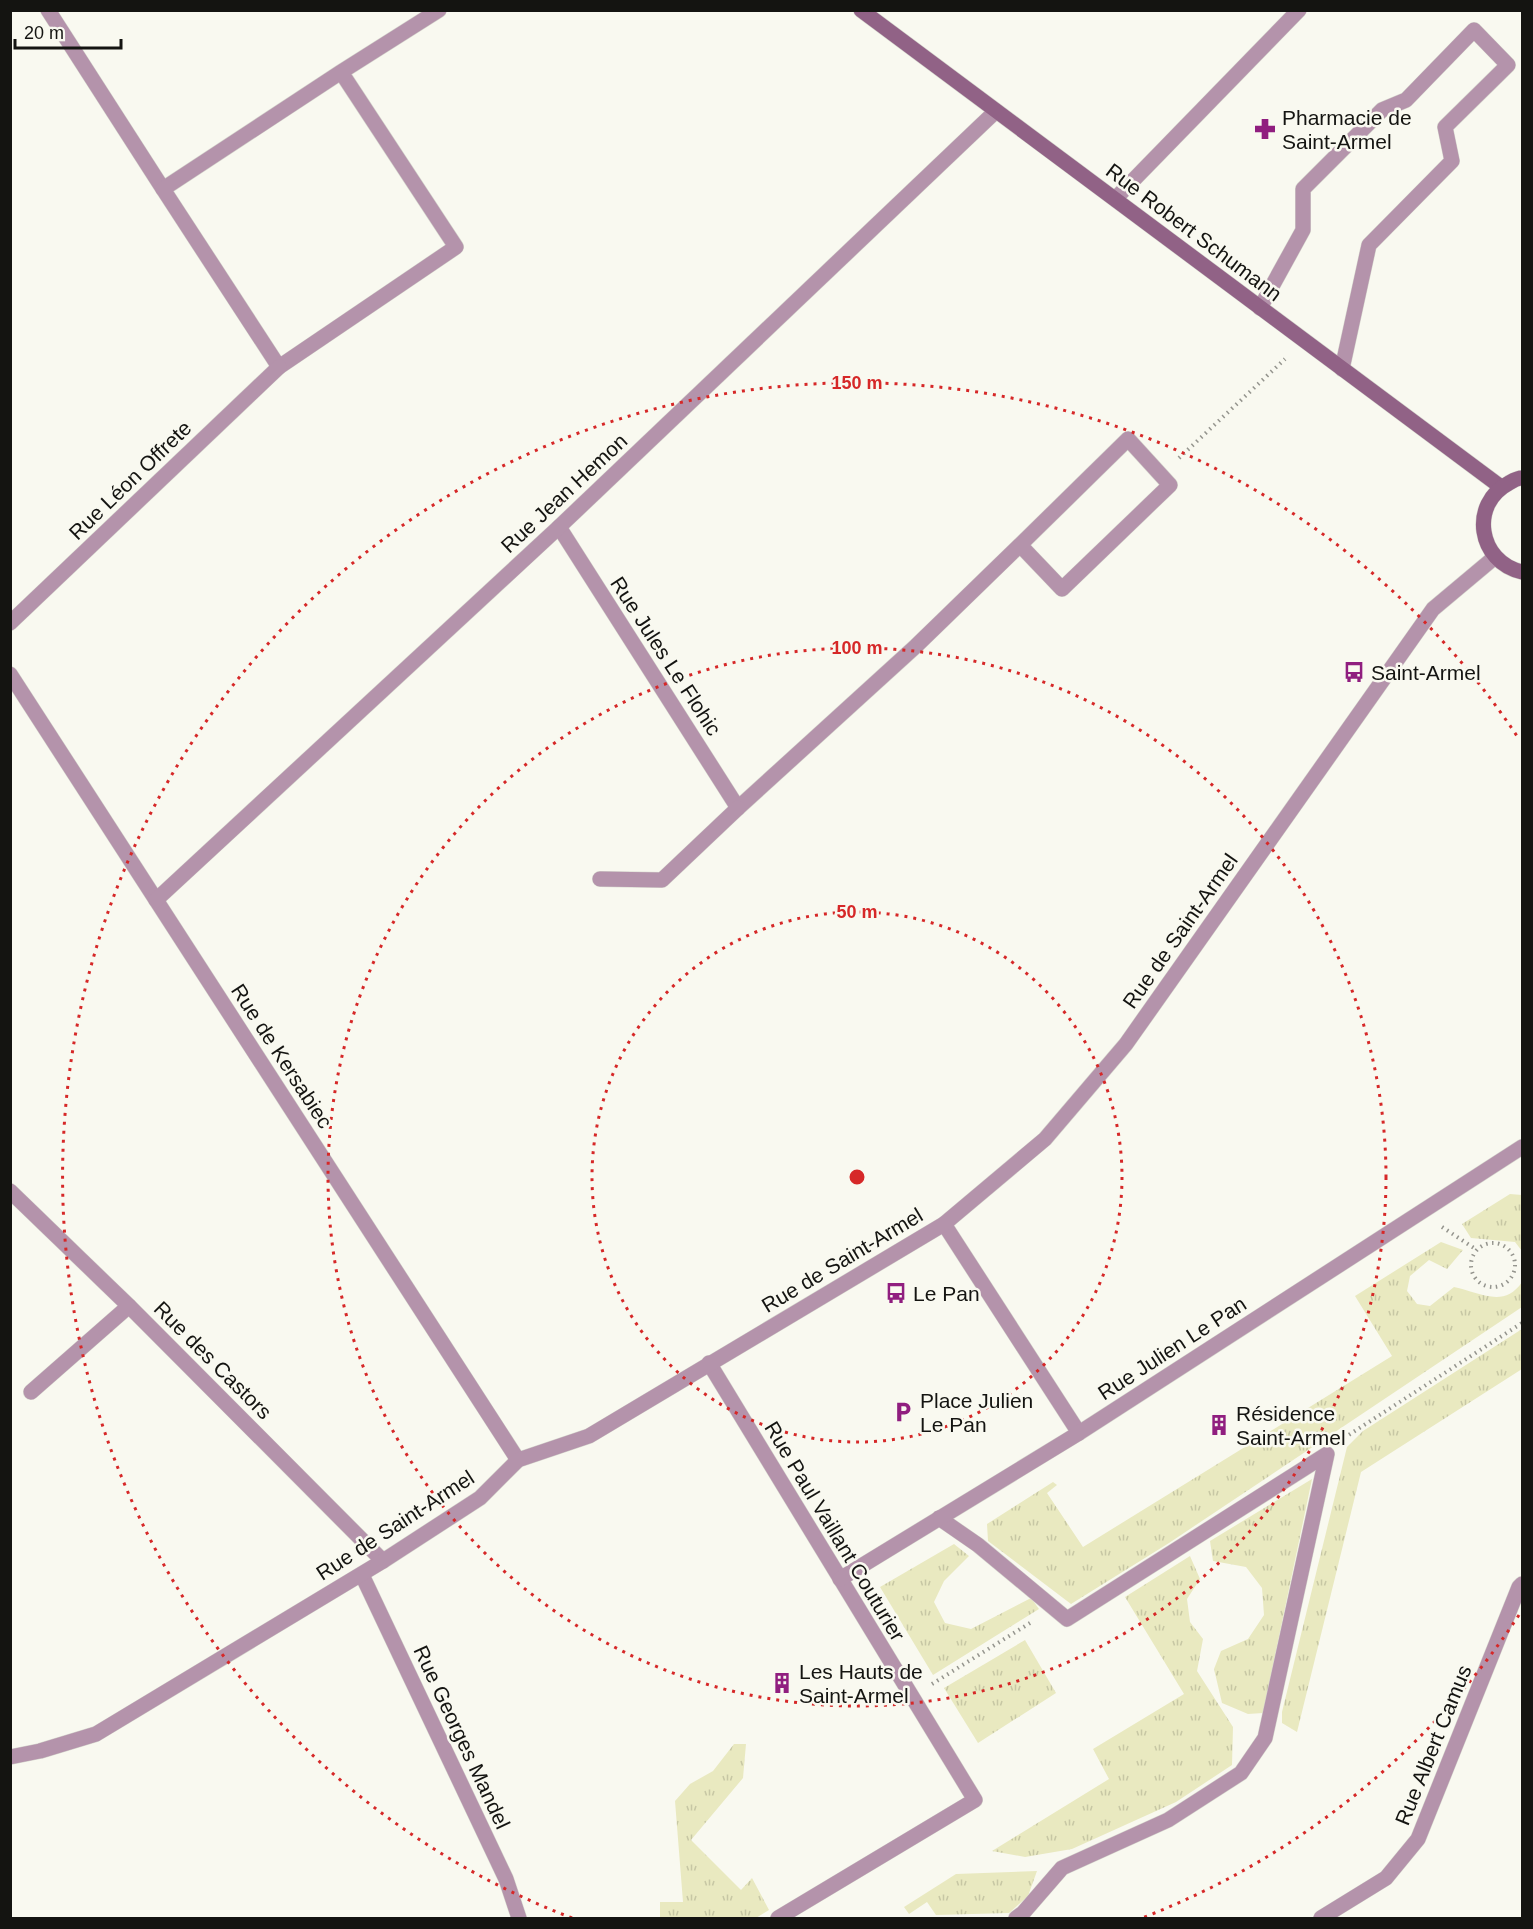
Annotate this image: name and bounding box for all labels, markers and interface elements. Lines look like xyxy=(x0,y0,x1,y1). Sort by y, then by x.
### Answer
scale bar xyxy=(15,12,122,50)
text: 20 m xyxy=(24,23,64,43)
place label: Pharmacie de Saint-Armel xyxy=(1282,106,1412,153)
pharmacy icon: Pharmacie de Saint-Armel xyxy=(1253,117,1277,141)
street label: Rue Robert Schumann xyxy=(1102,159,1286,305)
text: 150 m xyxy=(831,373,883,393)
street label: Rue Léon Offrete xyxy=(64,416,196,544)
street label: Rue Jean Hemon xyxy=(496,429,632,557)
street label: Rue Jules Le Flohic xyxy=(606,572,726,740)
text: 100 m xyxy=(831,638,883,658)
bus stop icon: Saint-Armel xyxy=(1342,660,1366,684)
place label: Saint-Armel xyxy=(1371,661,1481,684)
street label: Rue de Saint-Armel xyxy=(1118,849,1242,1013)
text: 50 m xyxy=(836,902,878,922)
street label: Rue de Kersabiec xyxy=(227,980,337,1132)
centre of rings xyxy=(847,1167,867,1187)
street label: Rue de Saint-Armel xyxy=(758,1203,926,1317)
bus stop icon: Le Pan xyxy=(884,1281,908,1305)
place label: Le Pan xyxy=(913,1282,980,1305)
street label: Rue Julien Le Pan xyxy=(1094,1292,1250,1404)
street label: Rue des Castors xyxy=(150,1297,276,1423)
place label: Place Julien Le Pan xyxy=(920,1389,1033,1436)
parking icon: Place Julien Le Pan xyxy=(891,1400,915,1424)
place label: Résidence Saint-Armel xyxy=(1236,1402,1346,1449)
building icon: Résidence Saint-Armel xyxy=(1207,1413,1231,1437)
street label: Rue Paul Vaillant Couturier xyxy=(760,1417,910,1645)
street label: Rue de Saint-Armel xyxy=(312,1465,478,1585)
street label: Rue Georges Mandel xyxy=(409,1642,515,1832)
place label: Les Hauts de Saint-Armel xyxy=(799,1660,923,1707)
street label: Rue Albert Camus xyxy=(1390,1662,1476,1828)
building icon: Les Hauts de Saint-Armel xyxy=(770,1671,794,1695)

